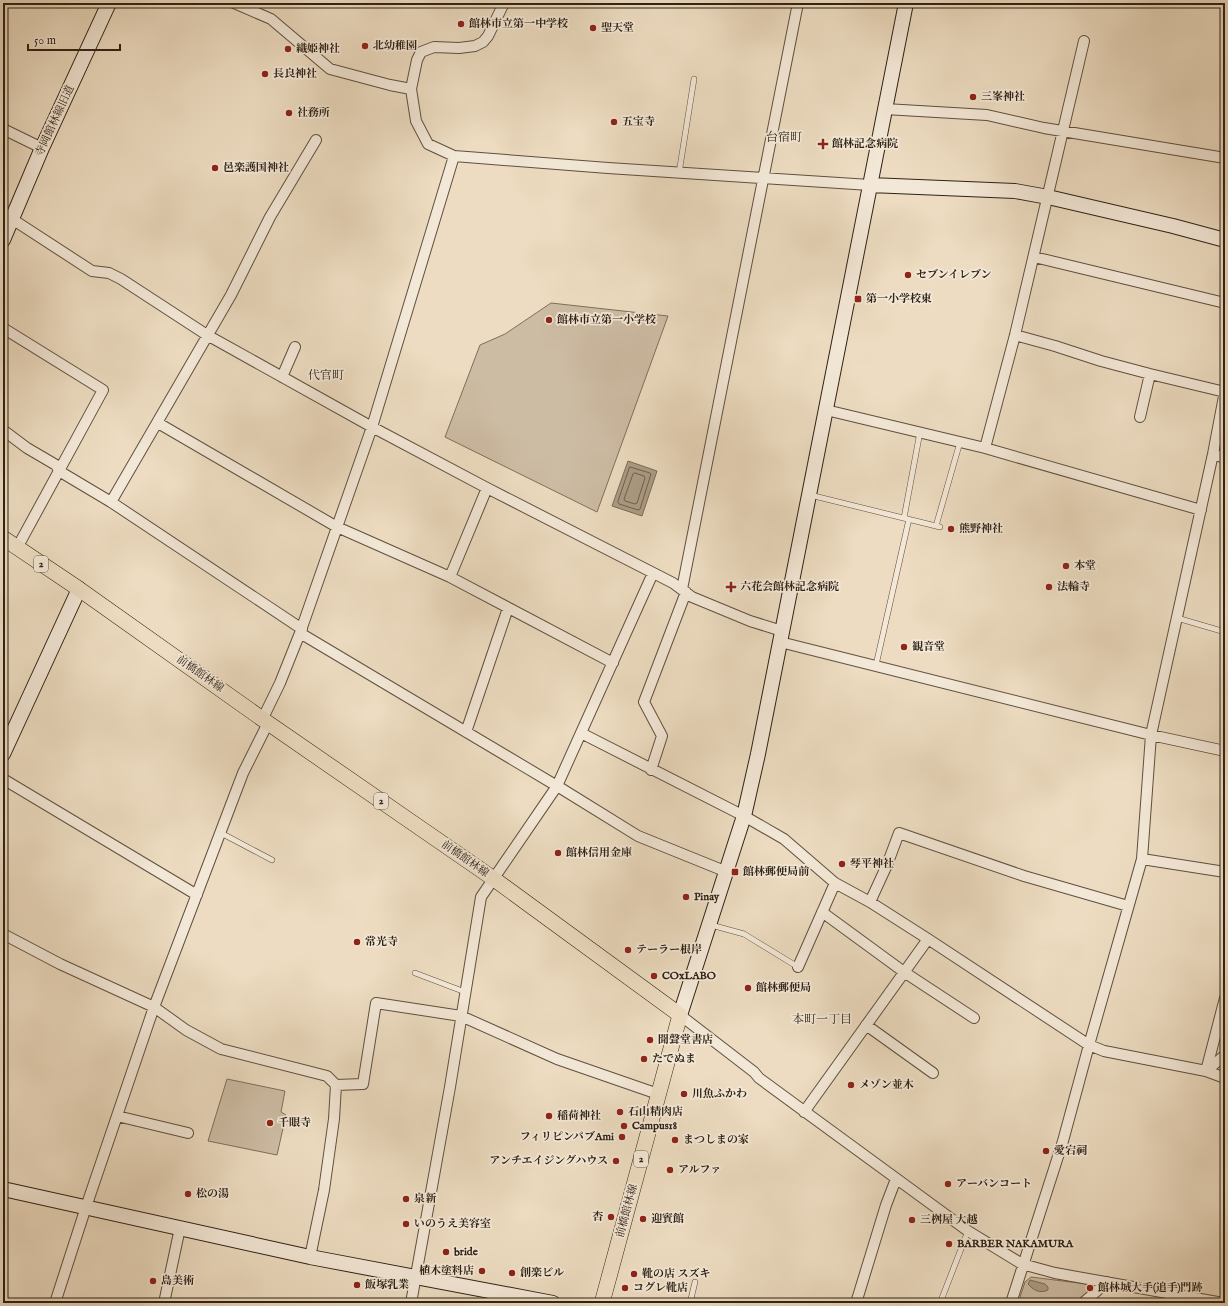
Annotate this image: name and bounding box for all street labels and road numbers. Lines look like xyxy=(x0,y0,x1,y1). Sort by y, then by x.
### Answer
street label: 寺岡館林線旧道 xyxy=(32,83,78,159)
road number: 2 xyxy=(34,556,48,572)
street label: 前橋館林線 xyxy=(173,652,227,696)
road number: 2 xyxy=(374,793,388,809)
street label: 前橋館林線 xyxy=(438,837,492,881)
road number: 2 xyxy=(634,1151,648,1167)
street label: 前橋館林線 xyxy=(613,1183,641,1239)

